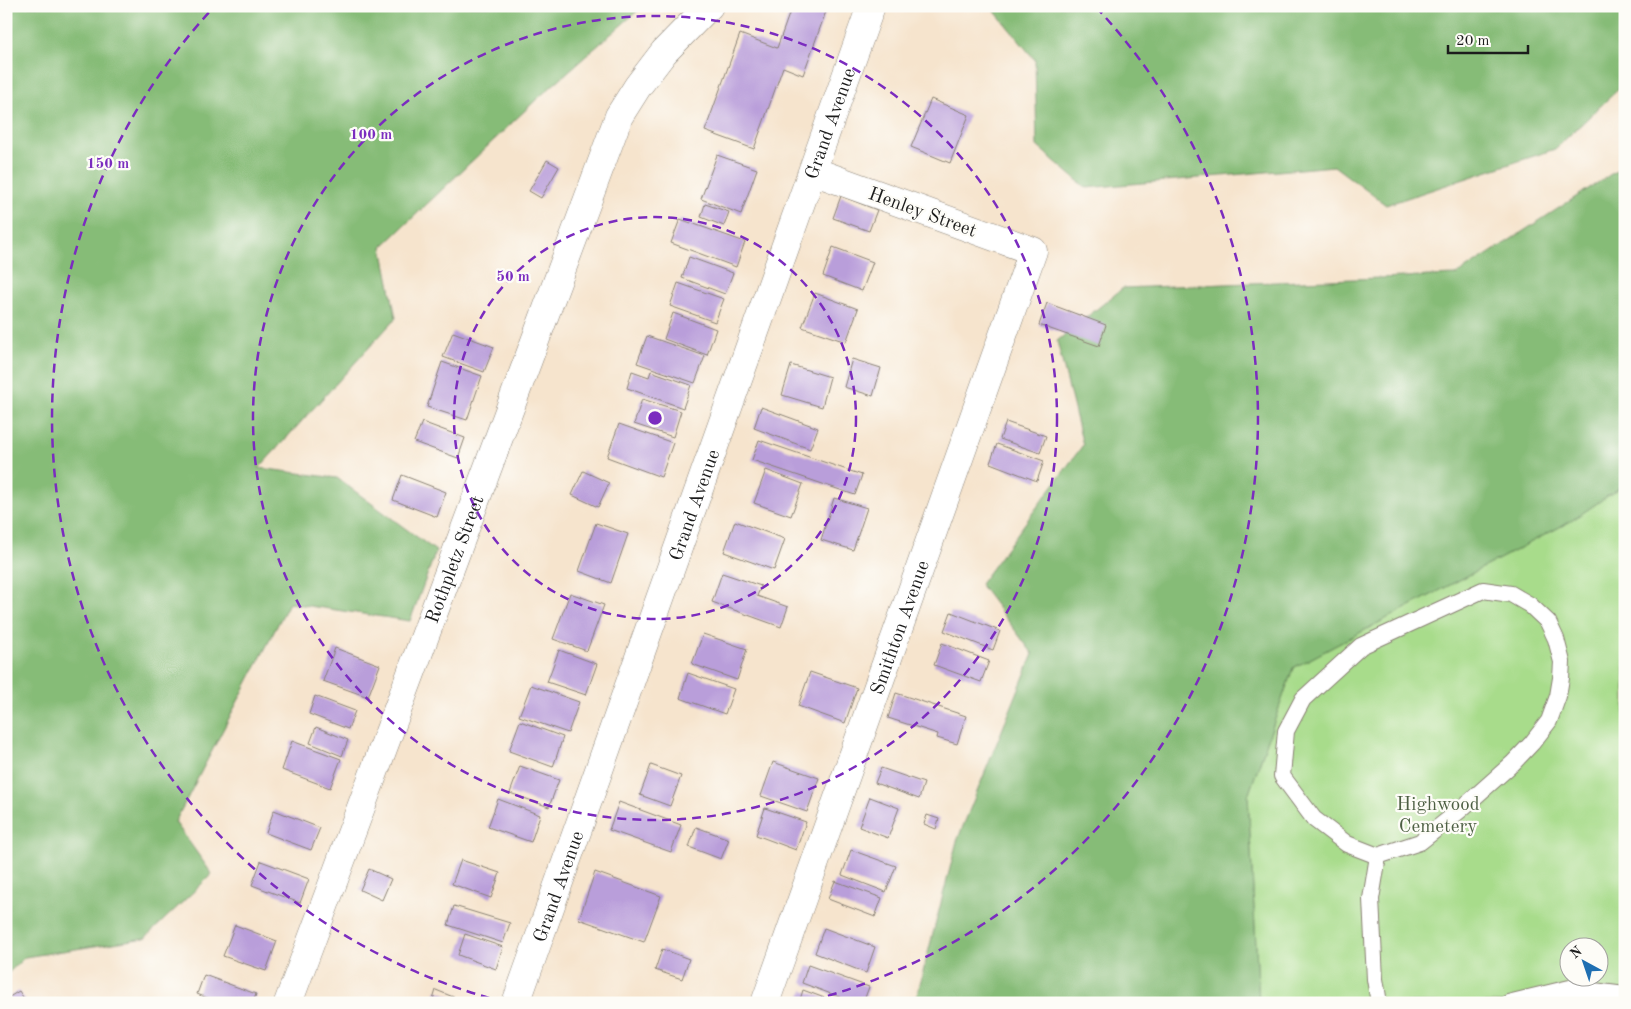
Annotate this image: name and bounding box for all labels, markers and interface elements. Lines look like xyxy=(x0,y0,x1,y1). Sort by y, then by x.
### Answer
scale bar xyxy=(1448,22,1528,54)
text: 20 m xyxy=(1456,34,1490,49)
street label: Grand Avenue xyxy=(803,66,860,182)
text: 100 m xyxy=(350,128,392,143)
text: 150 m xyxy=(87,157,129,172)
street label: Henley Street xyxy=(866,185,979,242)
text: 50 m xyxy=(496,270,530,285)
centre of rings xyxy=(646,409,664,427)
street label: Grand Avenue xyxy=(667,447,724,564)
street label: Rothpletz Street xyxy=(424,493,488,626)
street label: Smithton Avenue xyxy=(869,558,934,698)
park label: Highwood Cemetery xyxy=(1396,796,1480,837)
street label: Grand Avenue xyxy=(531,829,588,945)
north arrow xyxy=(1558,936,1608,986)
text: N xyxy=(1568,944,1585,962)

